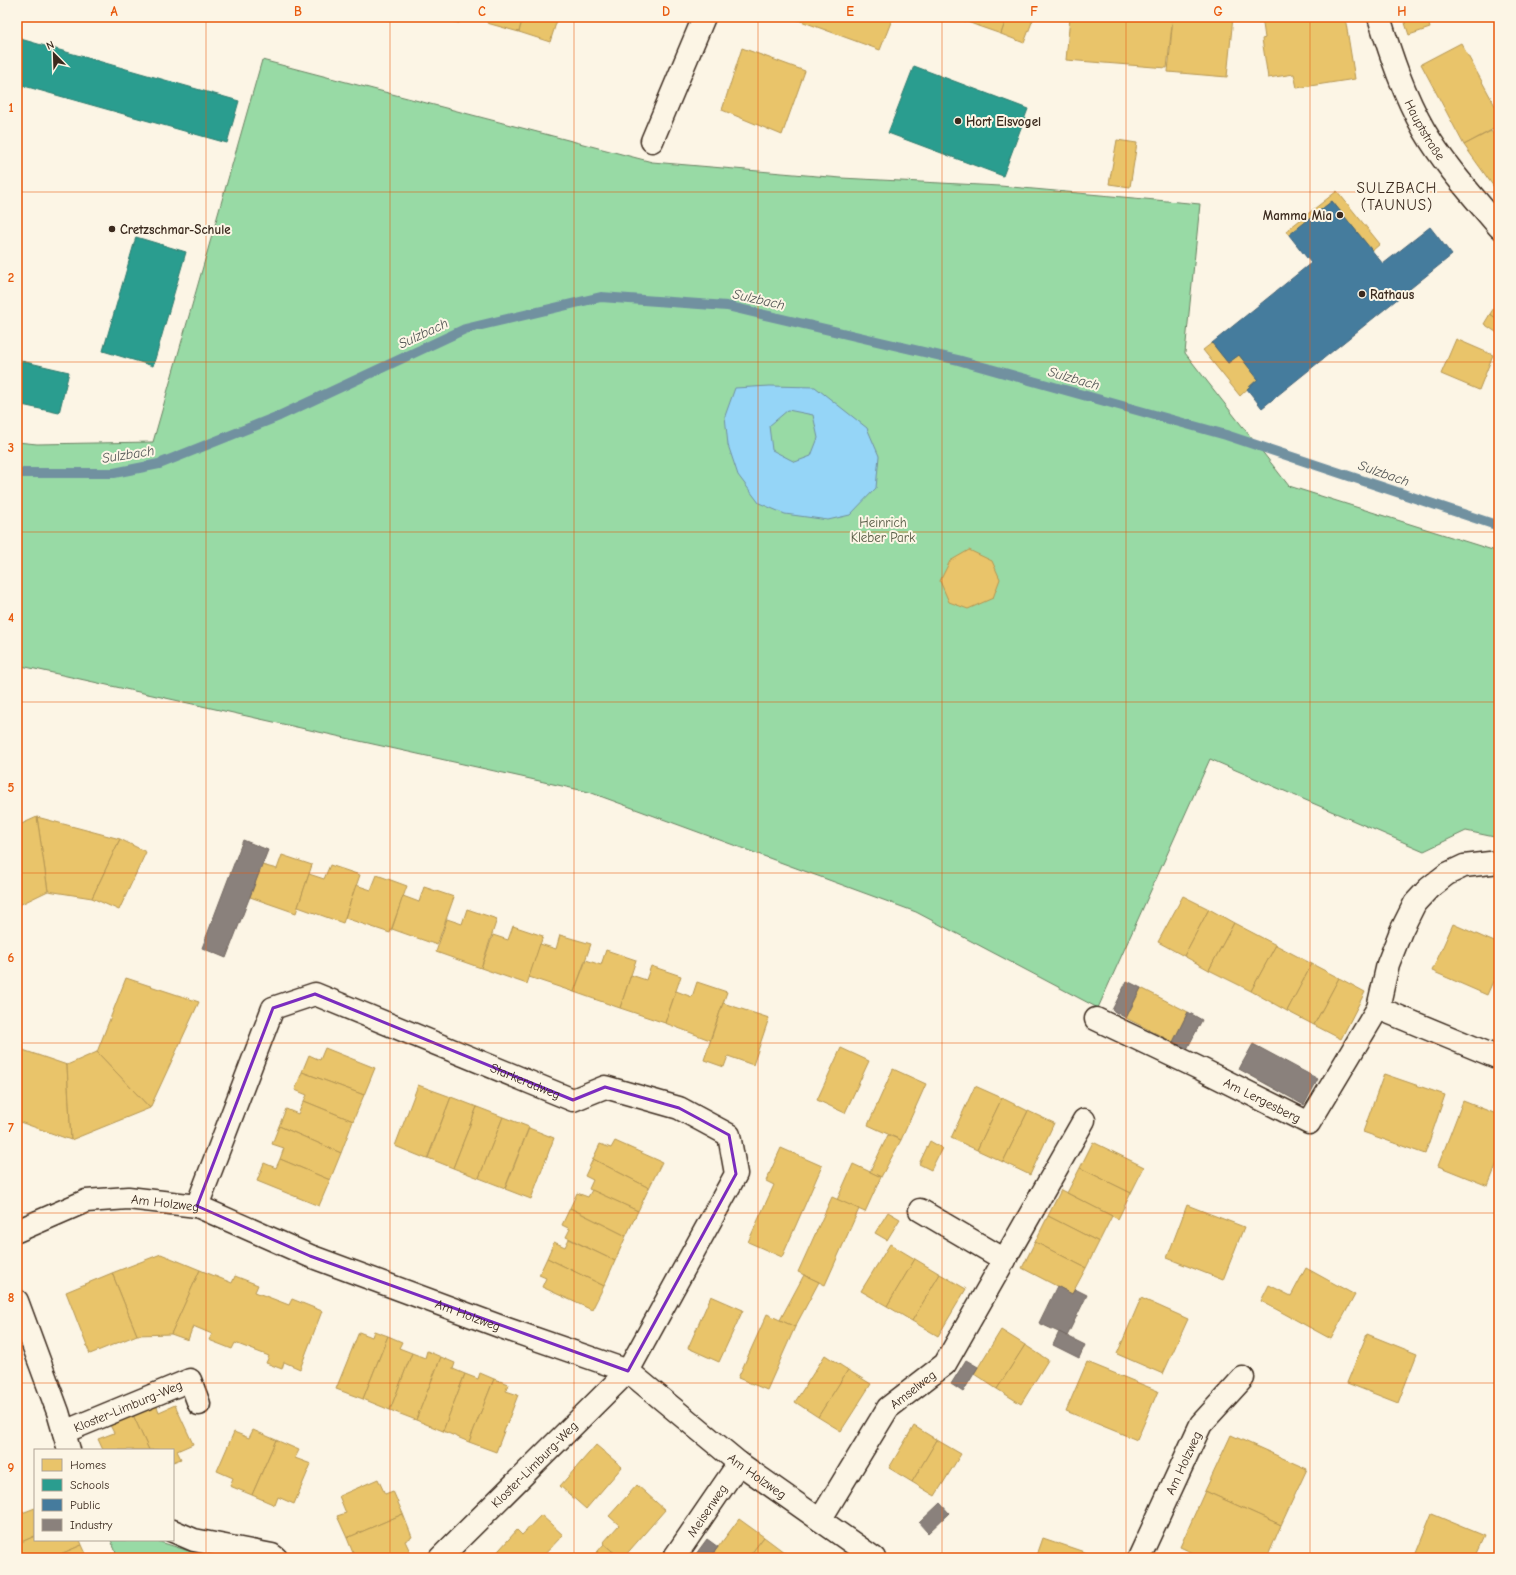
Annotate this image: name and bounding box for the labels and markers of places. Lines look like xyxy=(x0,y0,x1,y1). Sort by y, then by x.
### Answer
place label: Hort Eisvogel xyxy=(966,114,1041,129)
marker: Hort Eisvogel xyxy=(953,116,963,126)
place label: Mamma Mia xyxy=(1263,208,1332,223)
marker: Mamma Mia xyxy=(1335,210,1345,220)
place label: Cretzschmar-Schule xyxy=(120,222,231,237)
marker: Cretzschmar-Schule xyxy=(107,224,117,234)
place label: Rathaus xyxy=(1370,287,1415,302)
marker: Rathaus xyxy=(1357,289,1367,299)

